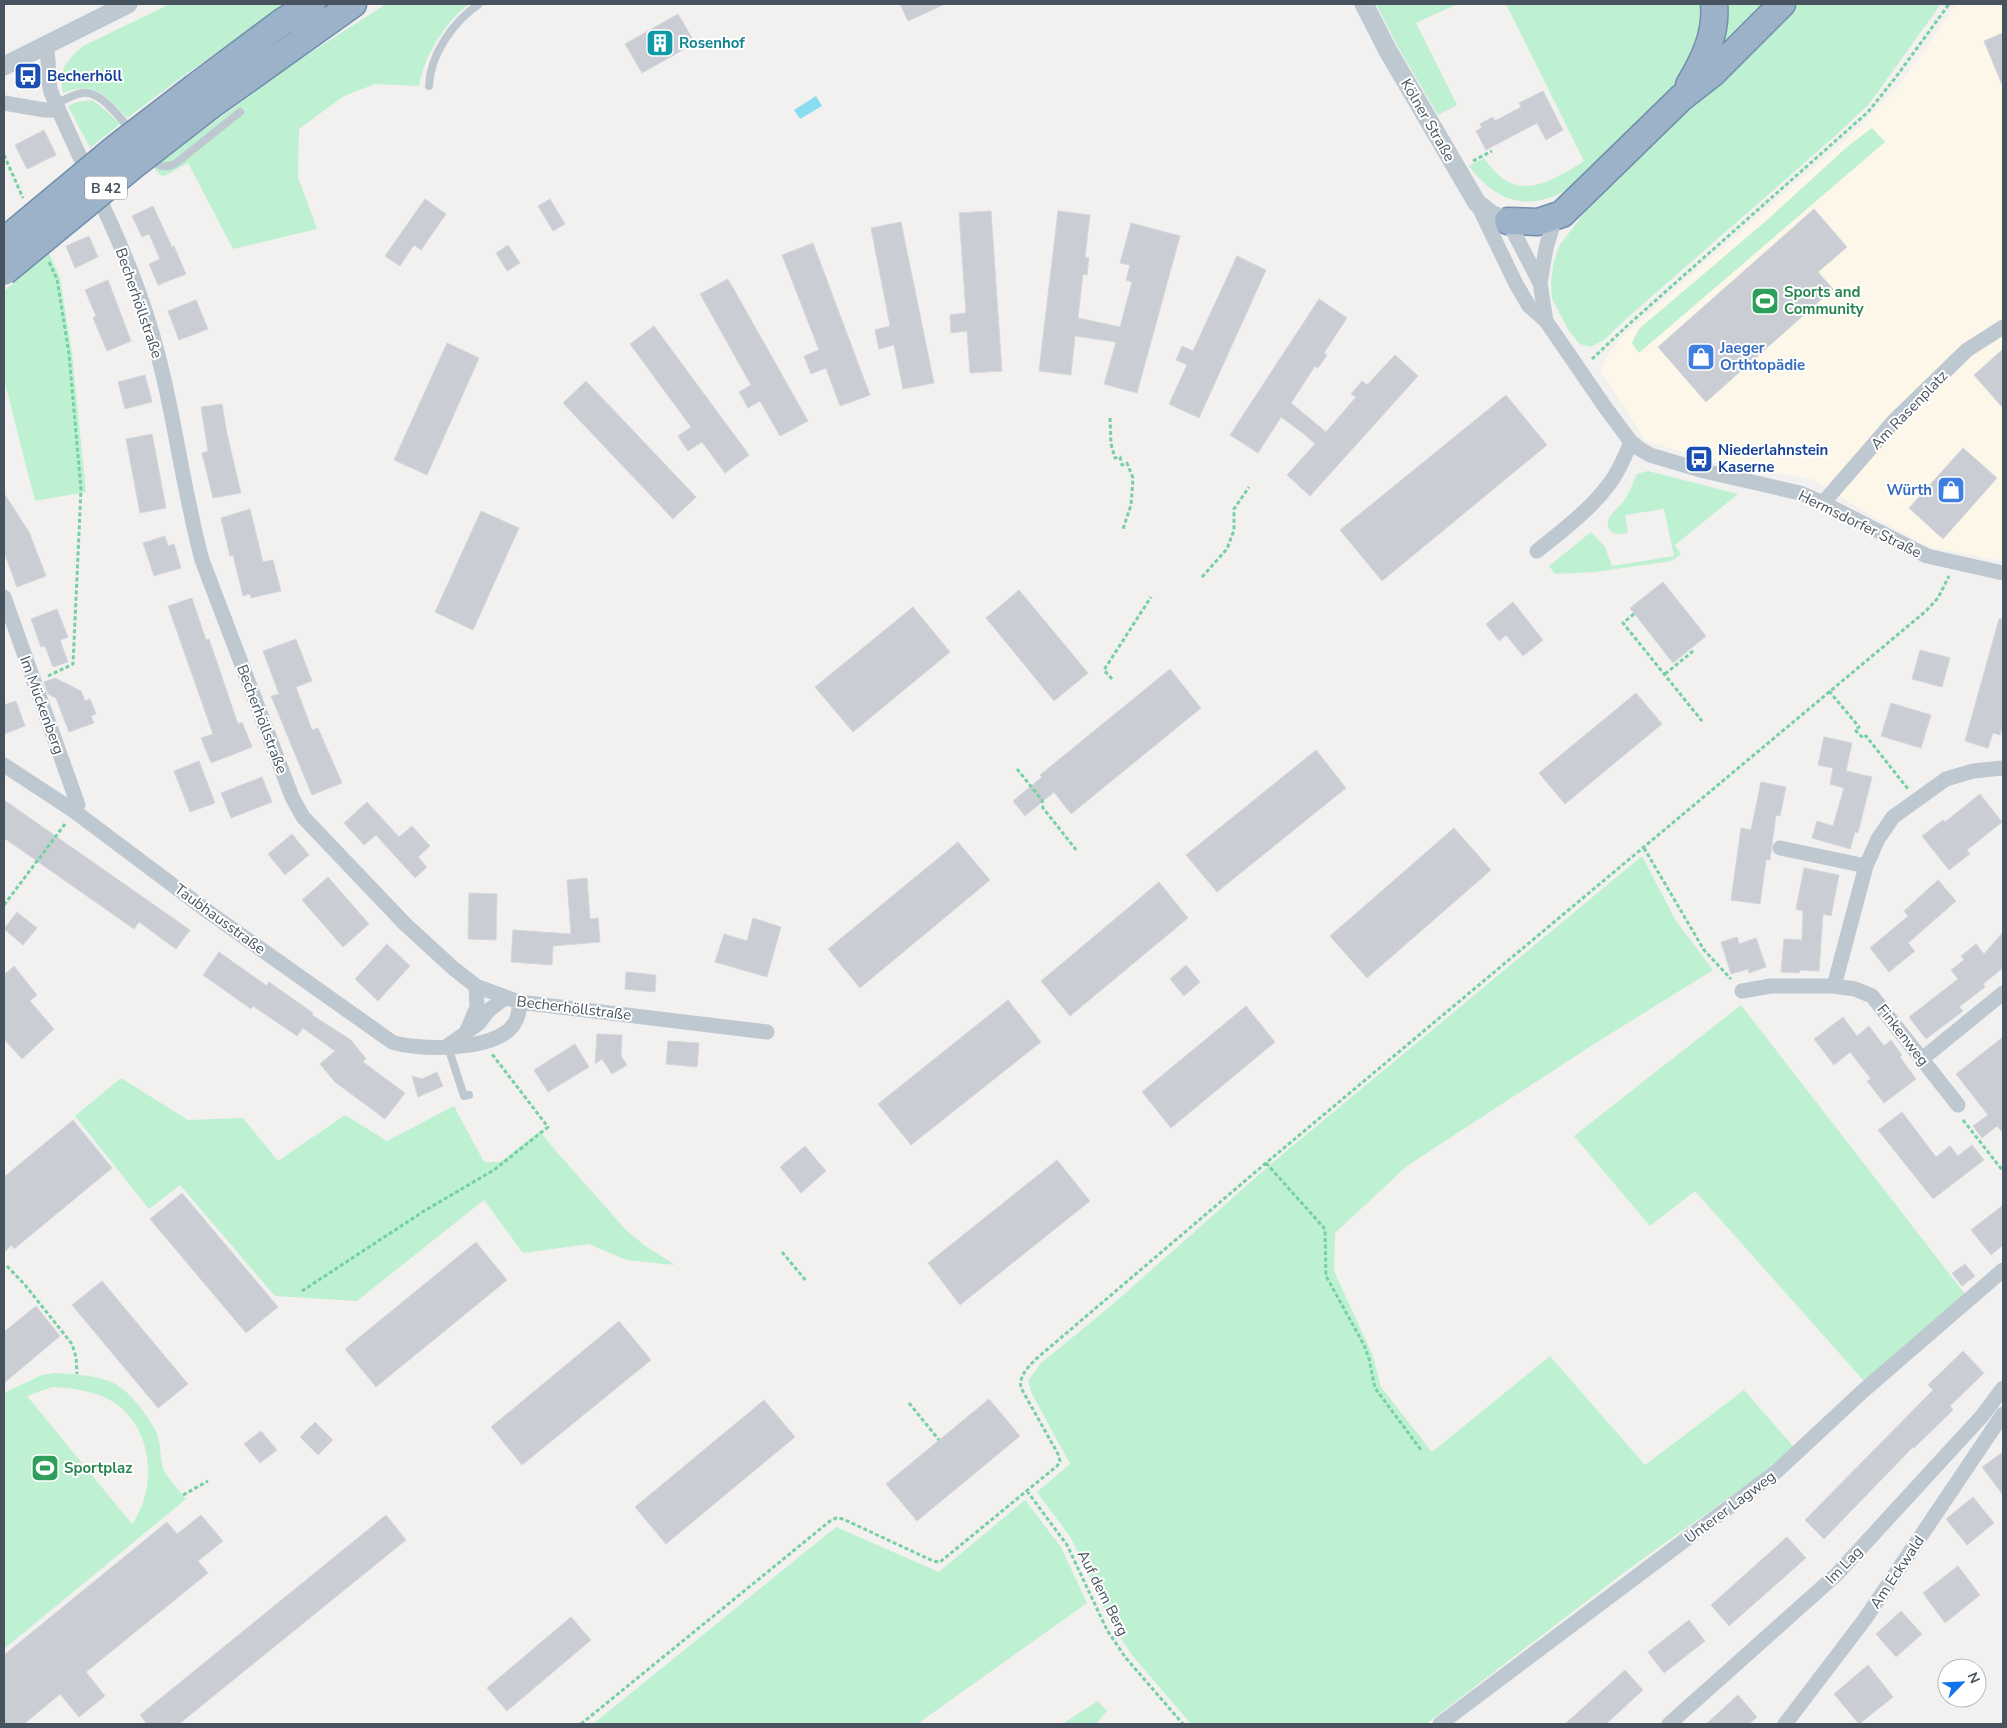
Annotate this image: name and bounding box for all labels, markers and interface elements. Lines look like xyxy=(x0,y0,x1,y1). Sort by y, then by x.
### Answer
building icon: Rosenhof xyxy=(645,28,675,58)
place label: Rosenhof xyxy=(679,33,745,53)
bus stop icon: Becherhöll xyxy=(13,61,43,91)
place label: Becherhöll xyxy=(47,66,123,86)
street label: Kölner Straße xyxy=(1396,75,1460,165)
road number: B 42 xyxy=(85,177,127,200)
street label: Becherhöllstraße xyxy=(111,245,167,361)
place label: Sports and Community xyxy=(1784,282,1864,319)
sports icon: Sports and Community xyxy=(1750,286,1780,316)
place label: Jaeger Orthtopädie xyxy=(1719,338,1805,375)
shop icon: Jaeger Orthtopädie xyxy=(1686,342,1716,372)
street label: Am Rasenplatz xyxy=(1866,366,1952,454)
place label: Niederlahnstein Kaserne xyxy=(1718,440,1828,477)
bus stop icon: Niederlahnstein Kaserne xyxy=(1684,444,1714,474)
shop icon: Würth xyxy=(1936,475,1966,505)
place label: Würth xyxy=(1887,480,1932,500)
street label: Hermsdorfer Straße xyxy=(1795,486,1925,562)
street label: Im Mückenberg xyxy=(15,653,69,757)
street label: Becherhöllstraße xyxy=(232,662,292,776)
street label: Taubhausstraße xyxy=(170,879,270,959)
street label: Becherhöllstraße xyxy=(515,991,633,1025)
street label: Finkenweg xyxy=(1873,1000,1933,1070)
sports icon: Sportplaz xyxy=(30,1453,60,1483)
place label: Sportplaz xyxy=(64,1458,132,1478)
street label: Unterer Lagweg xyxy=(1680,1466,1780,1548)
street label: Am Eckwald xyxy=(1865,1532,1929,1612)
street label: Im Lag xyxy=(1821,1542,1867,1588)
street label: Auf dem Berg xyxy=(1073,1547,1133,1639)
north arrow xyxy=(1937,1658,1987,1708)
text: N xyxy=(1963,1669,1984,1687)

